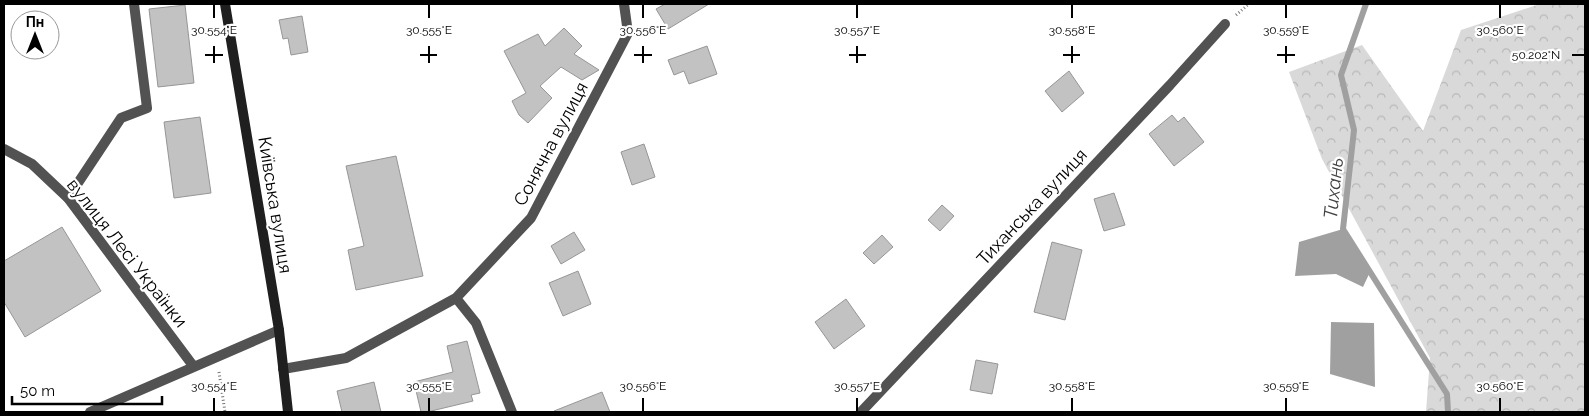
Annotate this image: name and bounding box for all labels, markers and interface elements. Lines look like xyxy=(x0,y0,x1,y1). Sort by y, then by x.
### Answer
north arrow xyxy=(10,10,60,60)
text: Пн xyxy=(26,14,44,30)
text: 30.554°E xyxy=(191,23,237,37)
text: 30.555°E xyxy=(406,23,452,37)
text: 30.556°E xyxy=(620,23,666,37)
text: 30.557°E xyxy=(834,23,880,37)
text: 30.558°E xyxy=(1049,23,1095,37)
text: 30.559°E xyxy=(1263,23,1309,37)
text: 30.560°E xyxy=(1476,23,1524,37)
text: 50.202°N xyxy=(1512,48,1560,62)
street label: Сонячна вулиця xyxy=(509,78,592,209)
street label: Київська вулиця xyxy=(254,135,297,275)
street label: Тиханська вулиця xyxy=(972,144,1091,269)
water label: Тихань xyxy=(1319,156,1347,220)
street label: вулиця Лесі Українки xyxy=(63,174,192,331)
scale bar xyxy=(12,374,162,406)
text: 30.554°E xyxy=(191,379,237,393)
text: 30.555°E xyxy=(406,379,452,393)
text: 30.556°E xyxy=(620,379,666,393)
text: 30.557°E xyxy=(834,379,880,393)
text: 30.558°E xyxy=(1049,379,1095,393)
text: 30.559°E xyxy=(1263,379,1309,393)
text: 30.560°E xyxy=(1476,379,1524,393)
text: 50 m xyxy=(20,382,55,400)

